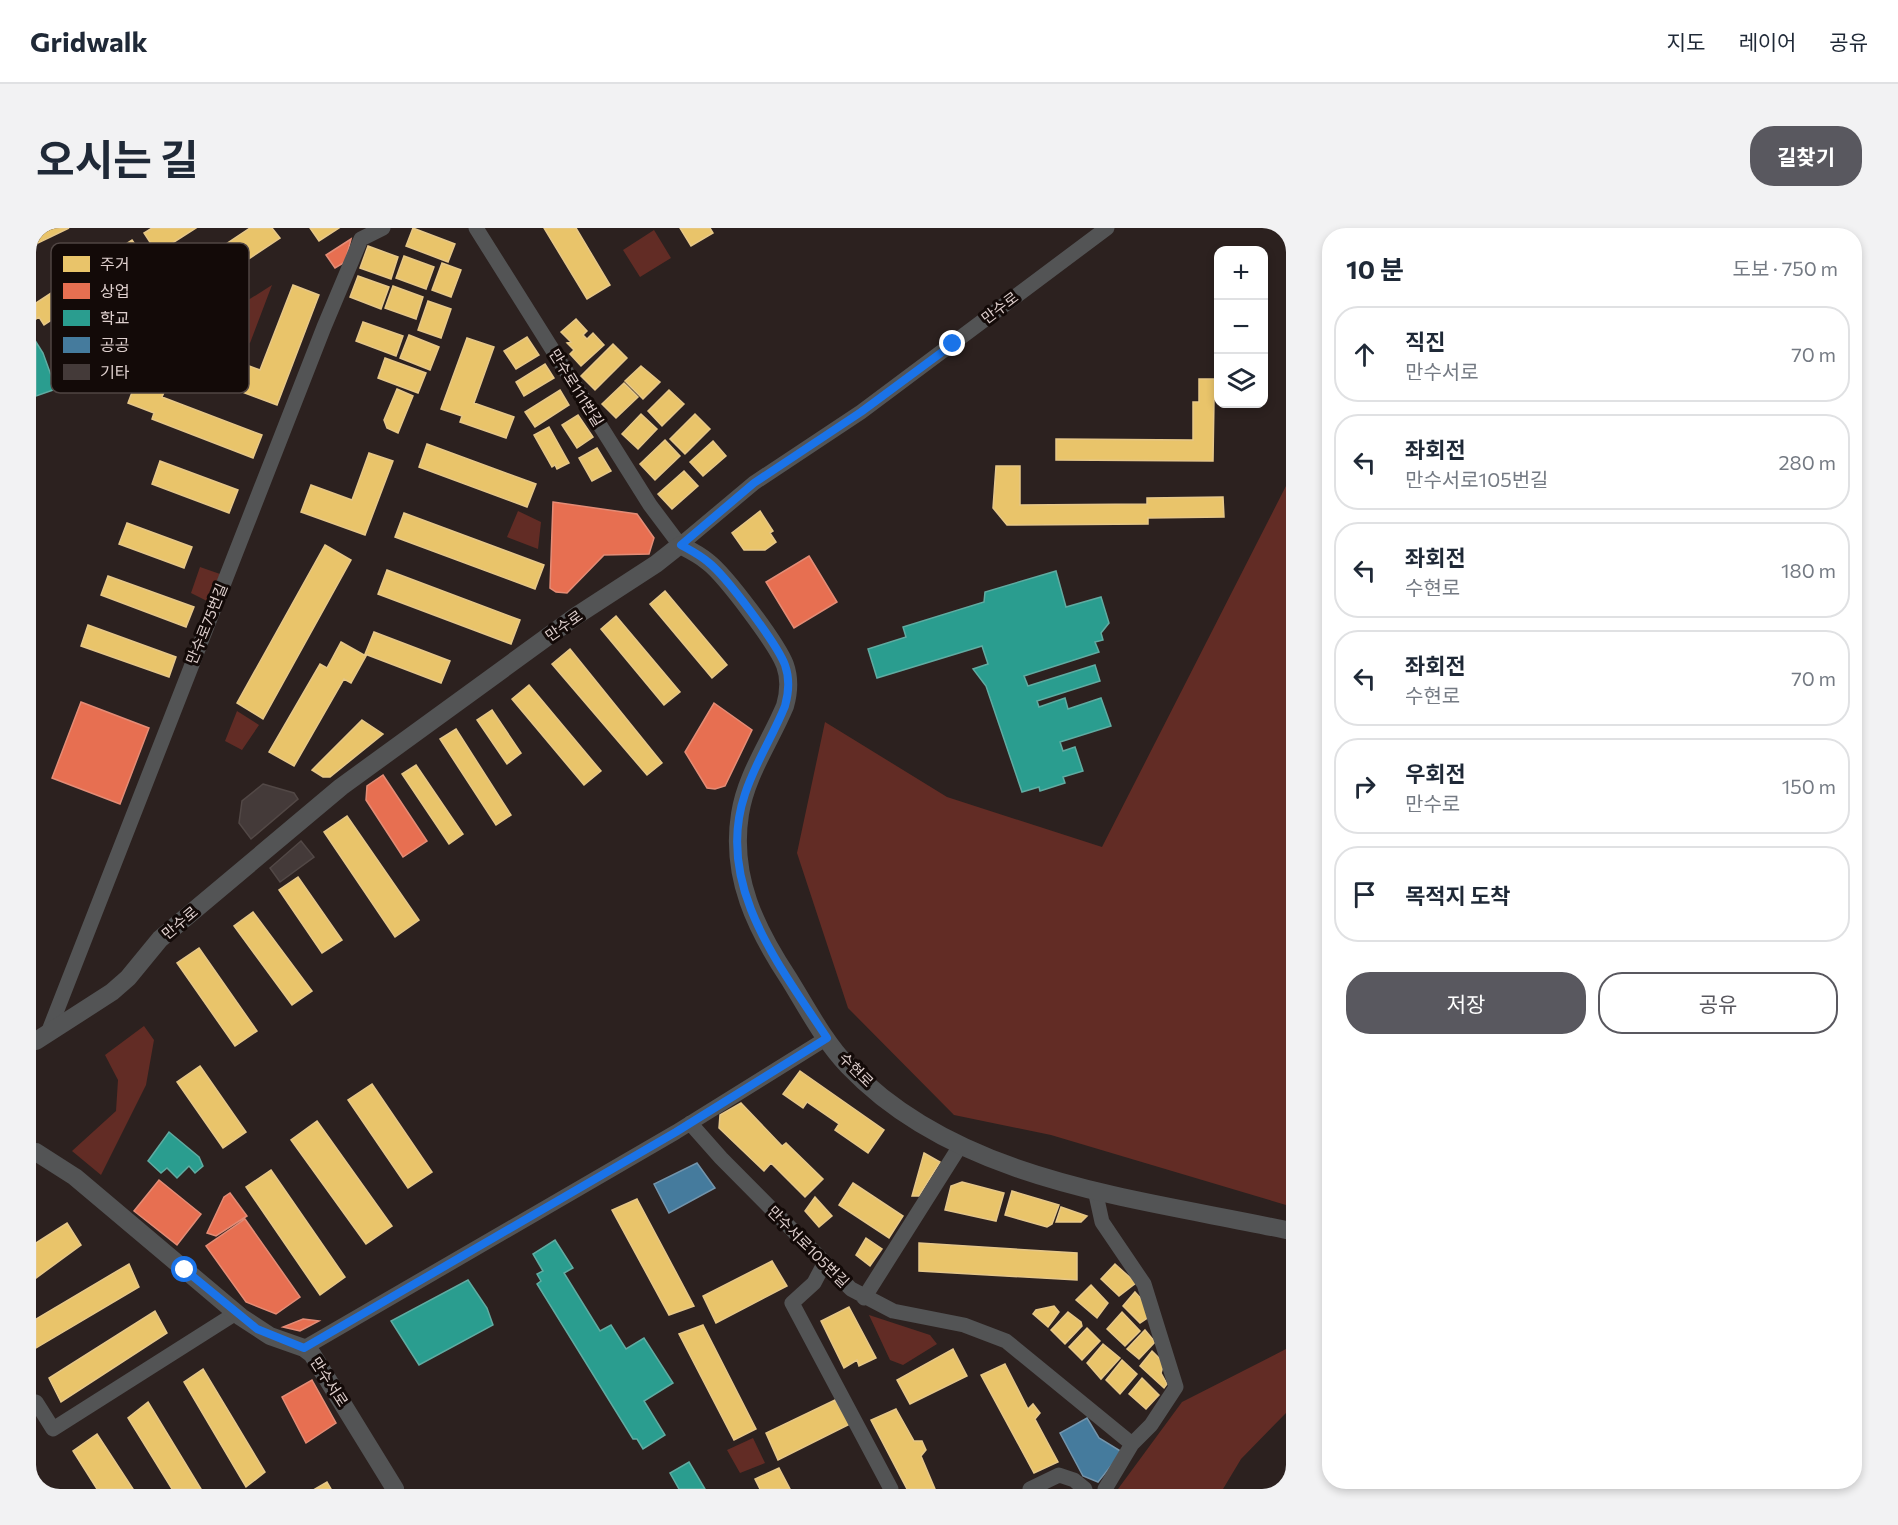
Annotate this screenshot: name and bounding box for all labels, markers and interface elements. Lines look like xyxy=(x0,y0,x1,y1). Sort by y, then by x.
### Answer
text: Gridwalk xyxy=(30,24,148,58)
text: 지도 xyxy=(1667,29,1705,54)
text: 레이어 xyxy=(1738,29,1796,54)
text: 공유 xyxy=(1829,29,1868,54)
button: 길찾기 xyxy=(1750,126,1862,186)
text: 오시는 길 xyxy=(36,132,199,184)
legend xyxy=(51,243,249,393)
map controls xyxy=(1214,246,1268,408)
button: + xyxy=(1214,246,1268,300)
text: 10 분 xyxy=(1346,253,1404,284)
text: 주거 xyxy=(100,254,129,273)
text: 도보 · 750 m xyxy=(1732,256,1838,280)
text: 상업 xyxy=(100,281,129,300)
street label: 만수로 xyxy=(977,288,1021,327)
button: − xyxy=(1214,300,1268,354)
text: 학교 xyxy=(100,308,129,327)
text: 직진 xyxy=(1405,328,1445,355)
route end xyxy=(939,330,965,356)
text: 공공 xyxy=(100,335,129,354)
icon: ahead xyxy=(1348,338,1381,371)
text: 70 m xyxy=(1791,342,1836,366)
street label: 만수로111번길 xyxy=(546,345,608,430)
button: layers xyxy=(1214,354,1268,408)
text: 만수서로 xyxy=(1405,359,1479,383)
text: 기타 xyxy=(100,362,130,381)
text: 좌회전 xyxy=(1405,436,1466,463)
icon: left xyxy=(1348,446,1381,479)
text: 280 m xyxy=(1778,450,1836,474)
text: 만수서로105번길 xyxy=(1405,467,1549,491)
text: 좌회전 xyxy=(1405,544,1466,571)
icon: left xyxy=(1348,554,1381,587)
text: 180 m xyxy=(1781,558,1836,582)
text: 수현로 xyxy=(1405,575,1460,599)
street label: 만수로75번길 xyxy=(182,581,230,667)
street label: 만수로 xyxy=(541,606,586,644)
text: 좌회전 xyxy=(1405,652,1466,679)
icon: left xyxy=(1348,662,1381,695)
text: 70 m xyxy=(1791,666,1836,690)
text: 수현로 xyxy=(1405,683,1460,707)
text: 우회전 xyxy=(1405,760,1466,787)
icon: right xyxy=(1348,770,1381,803)
text: 150 m xyxy=(1782,774,1836,798)
text: 만수로 xyxy=(1405,791,1460,815)
icon: arrive xyxy=(1348,878,1381,911)
text: 목적지 도착 xyxy=(1405,882,1510,909)
street label: 만수로 xyxy=(158,902,201,942)
button: 저장 xyxy=(1346,972,1586,1034)
button: 공유 xyxy=(1598,972,1838,1034)
street label: 수현로 xyxy=(836,1048,878,1090)
street label: 만수서로105번길 xyxy=(764,1202,853,1291)
route start xyxy=(171,1256,197,1282)
street label: 만수서로 xyxy=(307,1353,352,1410)

